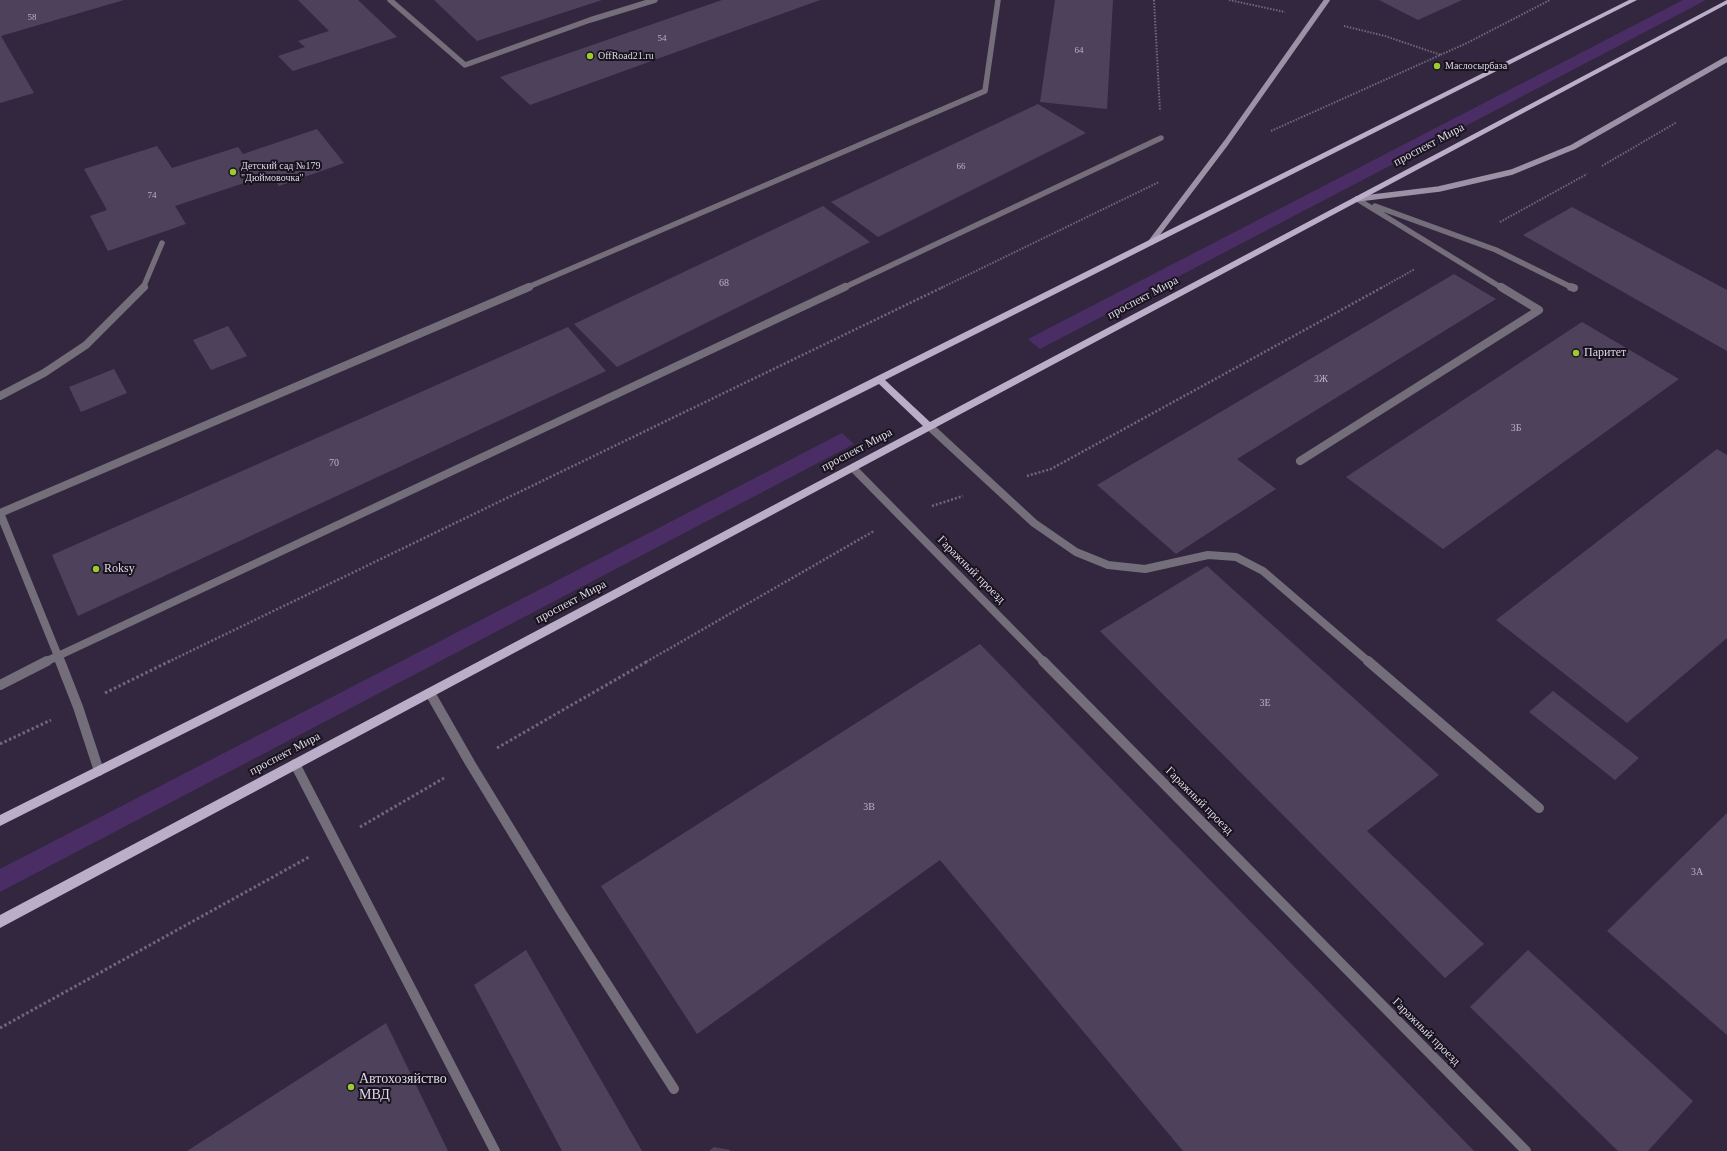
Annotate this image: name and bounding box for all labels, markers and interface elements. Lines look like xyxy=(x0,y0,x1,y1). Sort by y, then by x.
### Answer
house number: 58 xyxy=(28,13,36,23)
house number: 54 xyxy=(658,34,666,44)
house number: 64 xyxy=(1074,46,1084,56)
place label: OffRoad21.ru xyxy=(598,50,654,62)
marker: OffRoad21.ru xyxy=(585,51,595,61)
place label: Маслосырбаза xyxy=(1445,60,1507,72)
marker: Маслосырбаза xyxy=(1432,61,1442,71)
street label: проспект Мира xyxy=(1391,120,1467,170)
place label: Детский сад №179 "Дюймовочка" xyxy=(241,160,321,184)
house number: 66 xyxy=(956,162,966,172)
marker: Детский сад №179 "Дюймовочка" xyxy=(228,167,238,177)
house number: 74 xyxy=(148,191,156,201)
street label: проспект Мира xyxy=(1105,273,1181,323)
house number: 68 xyxy=(719,277,729,289)
place label: Паритет xyxy=(1584,346,1626,360)
marker: Паритет xyxy=(1571,348,1581,358)
house number: 3Ж xyxy=(1314,373,1328,385)
house number: 3Б xyxy=(1511,422,1521,434)
street label: проспект Мира xyxy=(819,425,895,475)
house number: 70 xyxy=(329,457,339,469)
street label: Гаражный проезд xyxy=(934,533,1008,607)
place label: Roksy xyxy=(104,562,135,576)
marker: Roksy xyxy=(91,564,101,574)
street label: проспект Мира xyxy=(533,577,609,627)
house number: 3Е xyxy=(1259,697,1271,709)
street label: проспект Мира xyxy=(247,729,323,779)
street label: Гаражный проезд xyxy=(1162,764,1236,838)
house number: 3В xyxy=(863,801,875,813)
house number: 3А xyxy=(1691,866,1703,878)
street label: Гаражный проезд xyxy=(1389,995,1463,1069)
place label: Автохозяйство МВД xyxy=(359,1071,447,1104)
marker: Автохозяйство МВД xyxy=(346,1082,356,1092)

